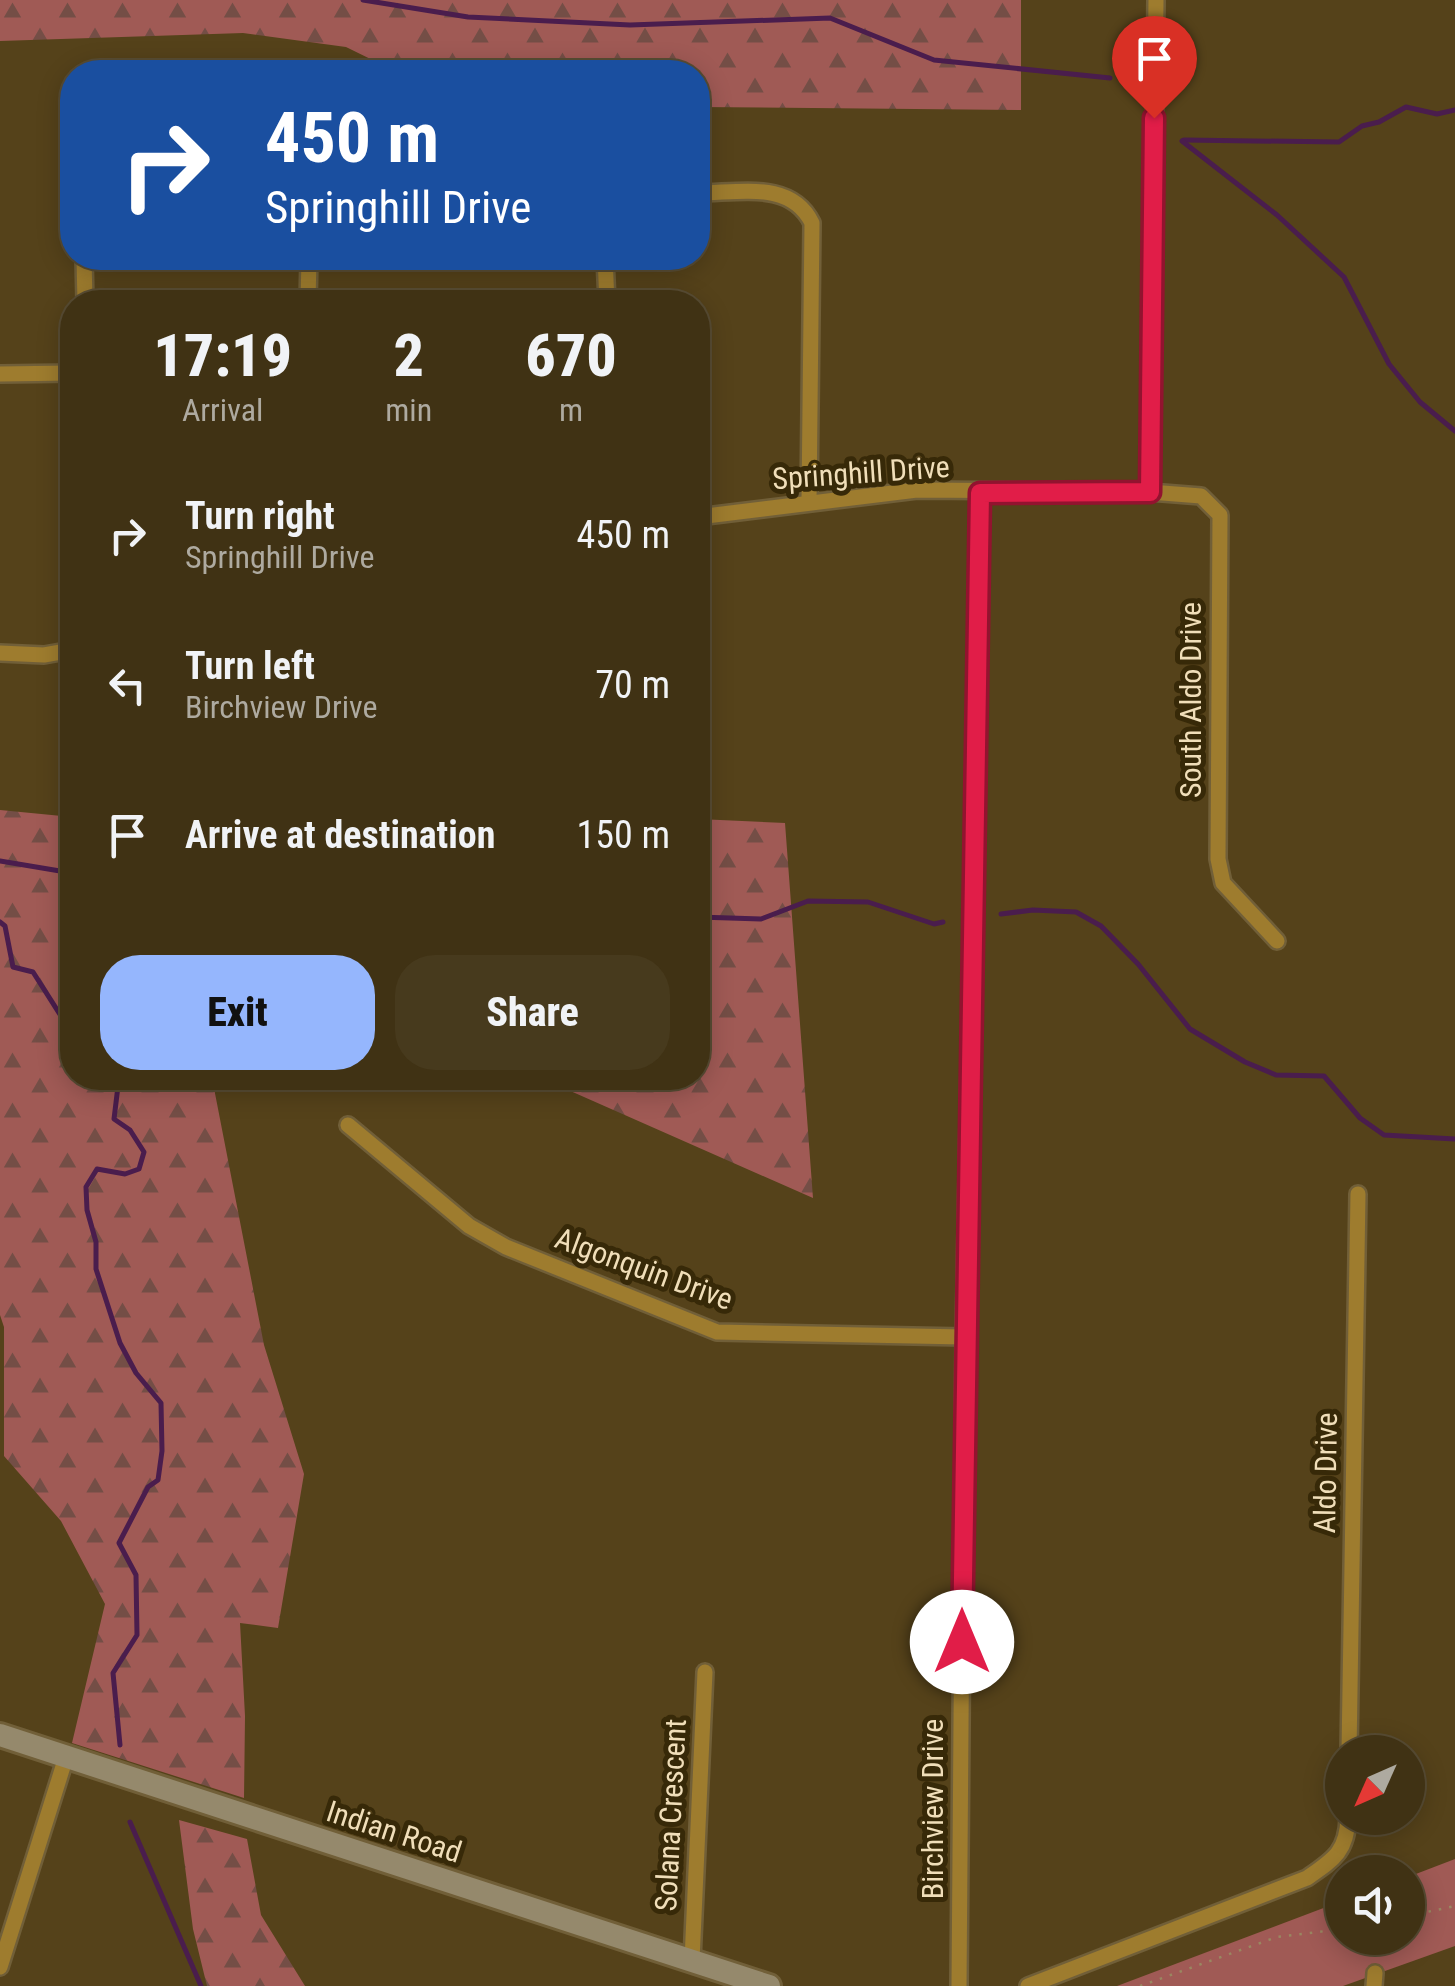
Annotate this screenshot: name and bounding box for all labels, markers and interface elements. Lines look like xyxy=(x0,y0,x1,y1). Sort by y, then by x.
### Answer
pin xyxy=(1112,16,1197,119)
icon: arrive xyxy=(1127,31,1182,86)
text: 450 m xyxy=(265,97,439,179)
icon: right xyxy=(100,100,230,230)
text: Springhill Drive xyxy=(265,181,531,234)
text: 17:19 xyxy=(153,320,292,391)
text: 2 xyxy=(393,320,424,391)
text: 670 xyxy=(525,320,617,391)
text: Arrival xyxy=(182,391,263,429)
text: min xyxy=(385,391,432,429)
text: m xyxy=(559,391,583,429)
street label: Springhill Drive xyxy=(771,449,951,496)
text: Turn right xyxy=(185,494,335,538)
icon: right xyxy=(100,508,155,563)
text: 450 m xyxy=(576,513,670,557)
text: Springhill Drive xyxy=(185,538,374,576)
street label: South Aldo Drive xyxy=(1173,602,1208,798)
text: Turn left xyxy=(185,644,315,688)
icon: left xyxy=(100,658,155,713)
text: 70 m xyxy=(595,663,670,707)
text: Birchview Drive xyxy=(185,688,378,726)
icon: arrive xyxy=(100,808,155,863)
text: Arrive at destination xyxy=(185,813,495,857)
text: 150 m xyxy=(576,813,670,857)
button: Exit xyxy=(100,955,375,1070)
button: Share xyxy=(395,955,670,1070)
street label: Algonquin Drive xyxy=(551,1220,738,1317)
street label: Aldo Drive xyxy=(1307,1412,1344,1534)
position arrow xyxy=(910,1590,1014,1694)
street label: Solana Crescent xyxy=(648,1718,693,1912)
street label: Birchview Drive xyxy=(915,1719,950,1899)
north arrow xyxy=(1325,1735,1425,1835)
map controls xyxy=(1325,1735,1425,1955)
street label: Indian Road xyxy=(322,1793,466,1870)
button: sound xyxy=(1325,1855,1425,1955)

